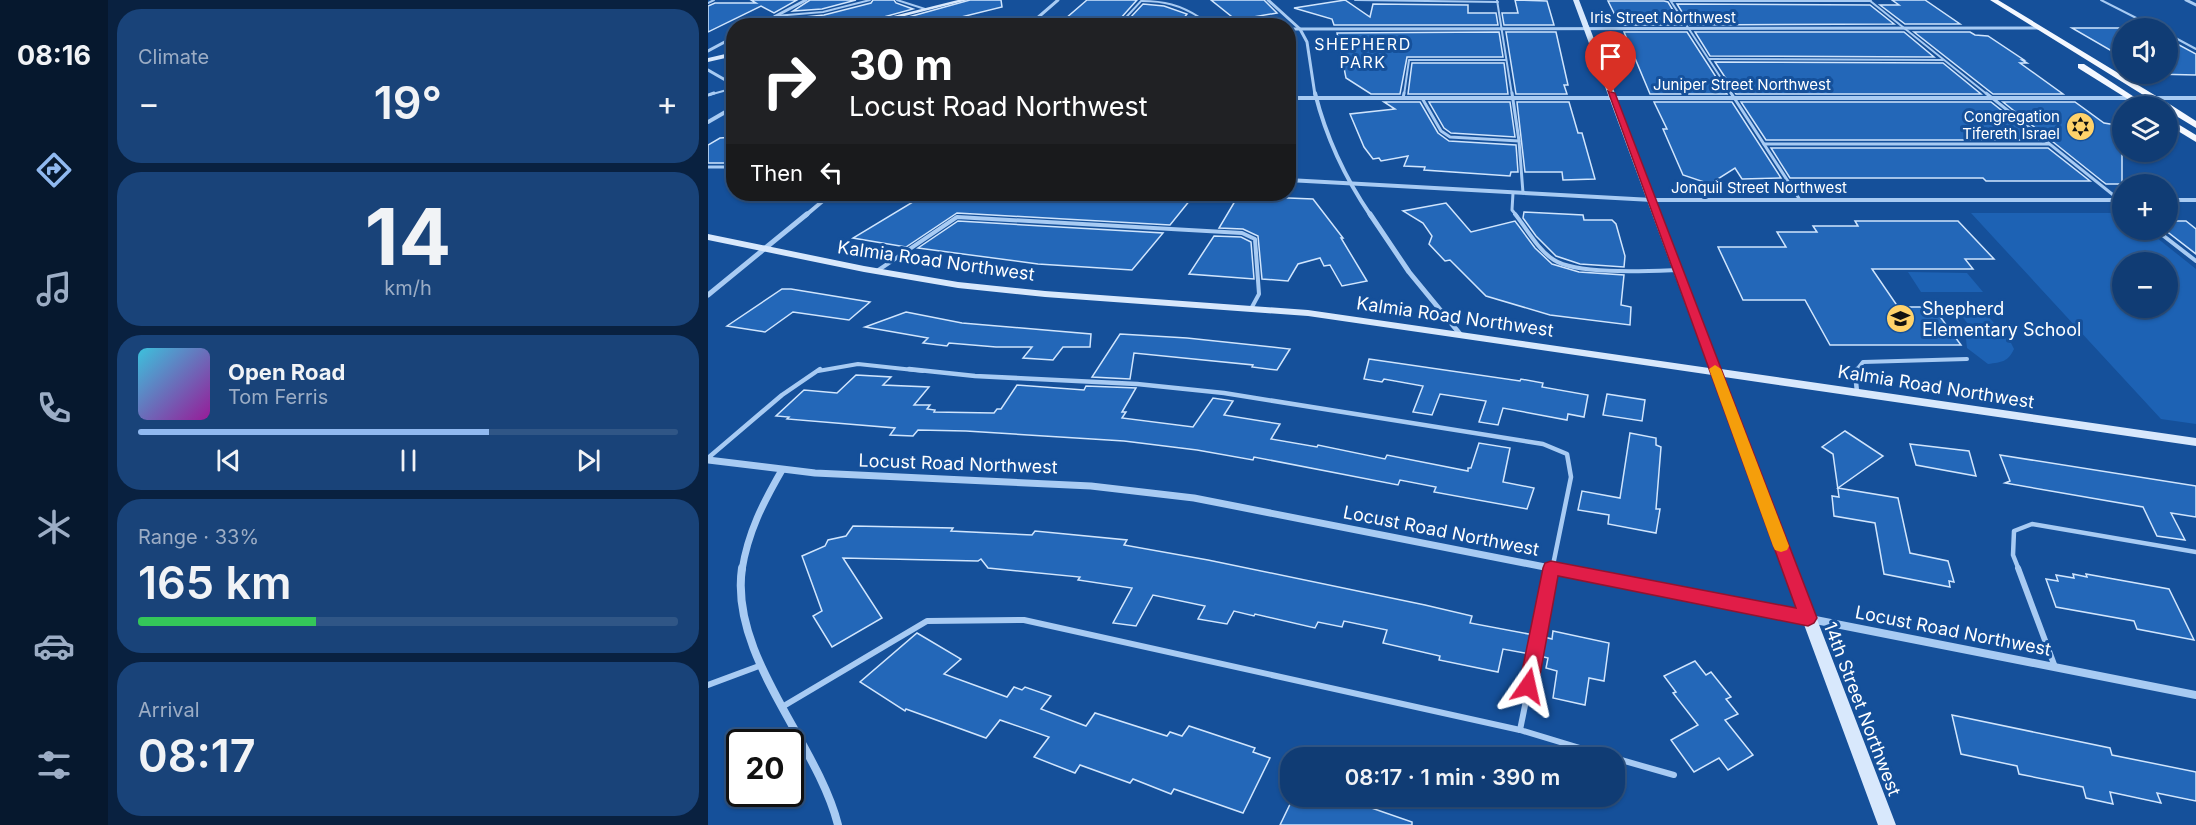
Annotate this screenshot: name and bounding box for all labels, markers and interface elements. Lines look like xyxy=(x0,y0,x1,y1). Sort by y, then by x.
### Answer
street label: Iris Street Northwest xyxy=(1590,8,1736,27)
map controls xyxy=(2112,18,2178,318)
button: sound xyxy=(2112,18,2178,84)
pin xyxy=(1585,31,1636,93)
district label: SHEPHERD PARK xyxy=(1314,34,1412,72)
text: 08:16 xyxy=(17,39,91,72)
text: 30 m xyxy=(849,39,953,90)
icon: arrive xyxy=(1594,40,1627,73)
icon: right xyxy=(750,42,828,120)
text: Climate xyxy=(138,45,209,69)
text: 19° xyxy=(374,75,442,130)
street label: Juniper Street Northwest xyxy=(1653,75,1831,94)
text: − xyxy=(138,83,160,123)
text: + xyxy=(656,83,678,123)
text: Locust Road Northwest xyxy=(849,90,1148,123)
button: layers xyxy=(2112,96,2178,162)
place label: Congregation Tifereth Israel xyxy=(1962,107,2060,143)
synagogue icon: Congregation Tifereth Israel xyxy=(2065,110,2097,142)
icon: directions xyxy=(33,149,75,191)
icon: left xyxy=(815,156,848,189)
text: Then xyxy=(750,160,803,186)
button: + xyxy=(2112,174,2178,240)
street label: Jonquil Street Northwest xyxy=(1671,178,1847,197)
text: 14 xyxy=(365,189,451,284)
street label: Kalmia Road Northwest xyxy=(836,236,1036,285)
button: − xyxy=(2112,252,2178,318)
icon: music xyxy=(33,268,75,310)
text: km/h xyxy=(384,276,432,300)
street label: Kalmia Road Northwest xyxy=(1355,292,1555,341)
place label: Shepherd Elementary School xyxy=(1922,298,2081,340)
school or university icon: Shepherd Elementary School xyxy=(1885,303,1917,335)
text: Open Road xyxy=(228,359,345,385)
street label: Kalmia Road Northwest xyxy=(1836,361,2036,412)
text: Tom Ferris xyxy=(228,385,328,409)
icon: phone xyxy=(33,387,75,429)
icon: previous xyxy=(212,444,245,477)
icon: pause xyxy=(392,444,425,477)
icon: next xyxy=(572,444,605,477)
street label: Locust Road Northwest xyxy=(858,450,1058,477)
street label: Locust Road Northwest xyxy=(1341,501,1541,560)
icon: climate xyxy=(33,506,75,548)
text: Range · 33% xyxy=(138,525,259,549)
text: 165 km xyxy=(138,555,292,610)
street label: Locust Road Northwest xyxy=(1853,601,2053,660)
street label: 14th Street Northwest xyxy=(1820,619,1905,799)
icon: car xyxy=(33,625,75,667)
position arrow xyxy=(1496,654,1560,718)
text: Arrival xyxy=(138,698,200,722)
text: 08:17 xyxy=(138,728,256,783)
speed limit sign: 20 xyxy=(726,729,804,807)
icon: filters xyxy=(33,744,75,786)
text: 08:17 · 1 min · 390 m xyxy=(1345,764,1560,790)

